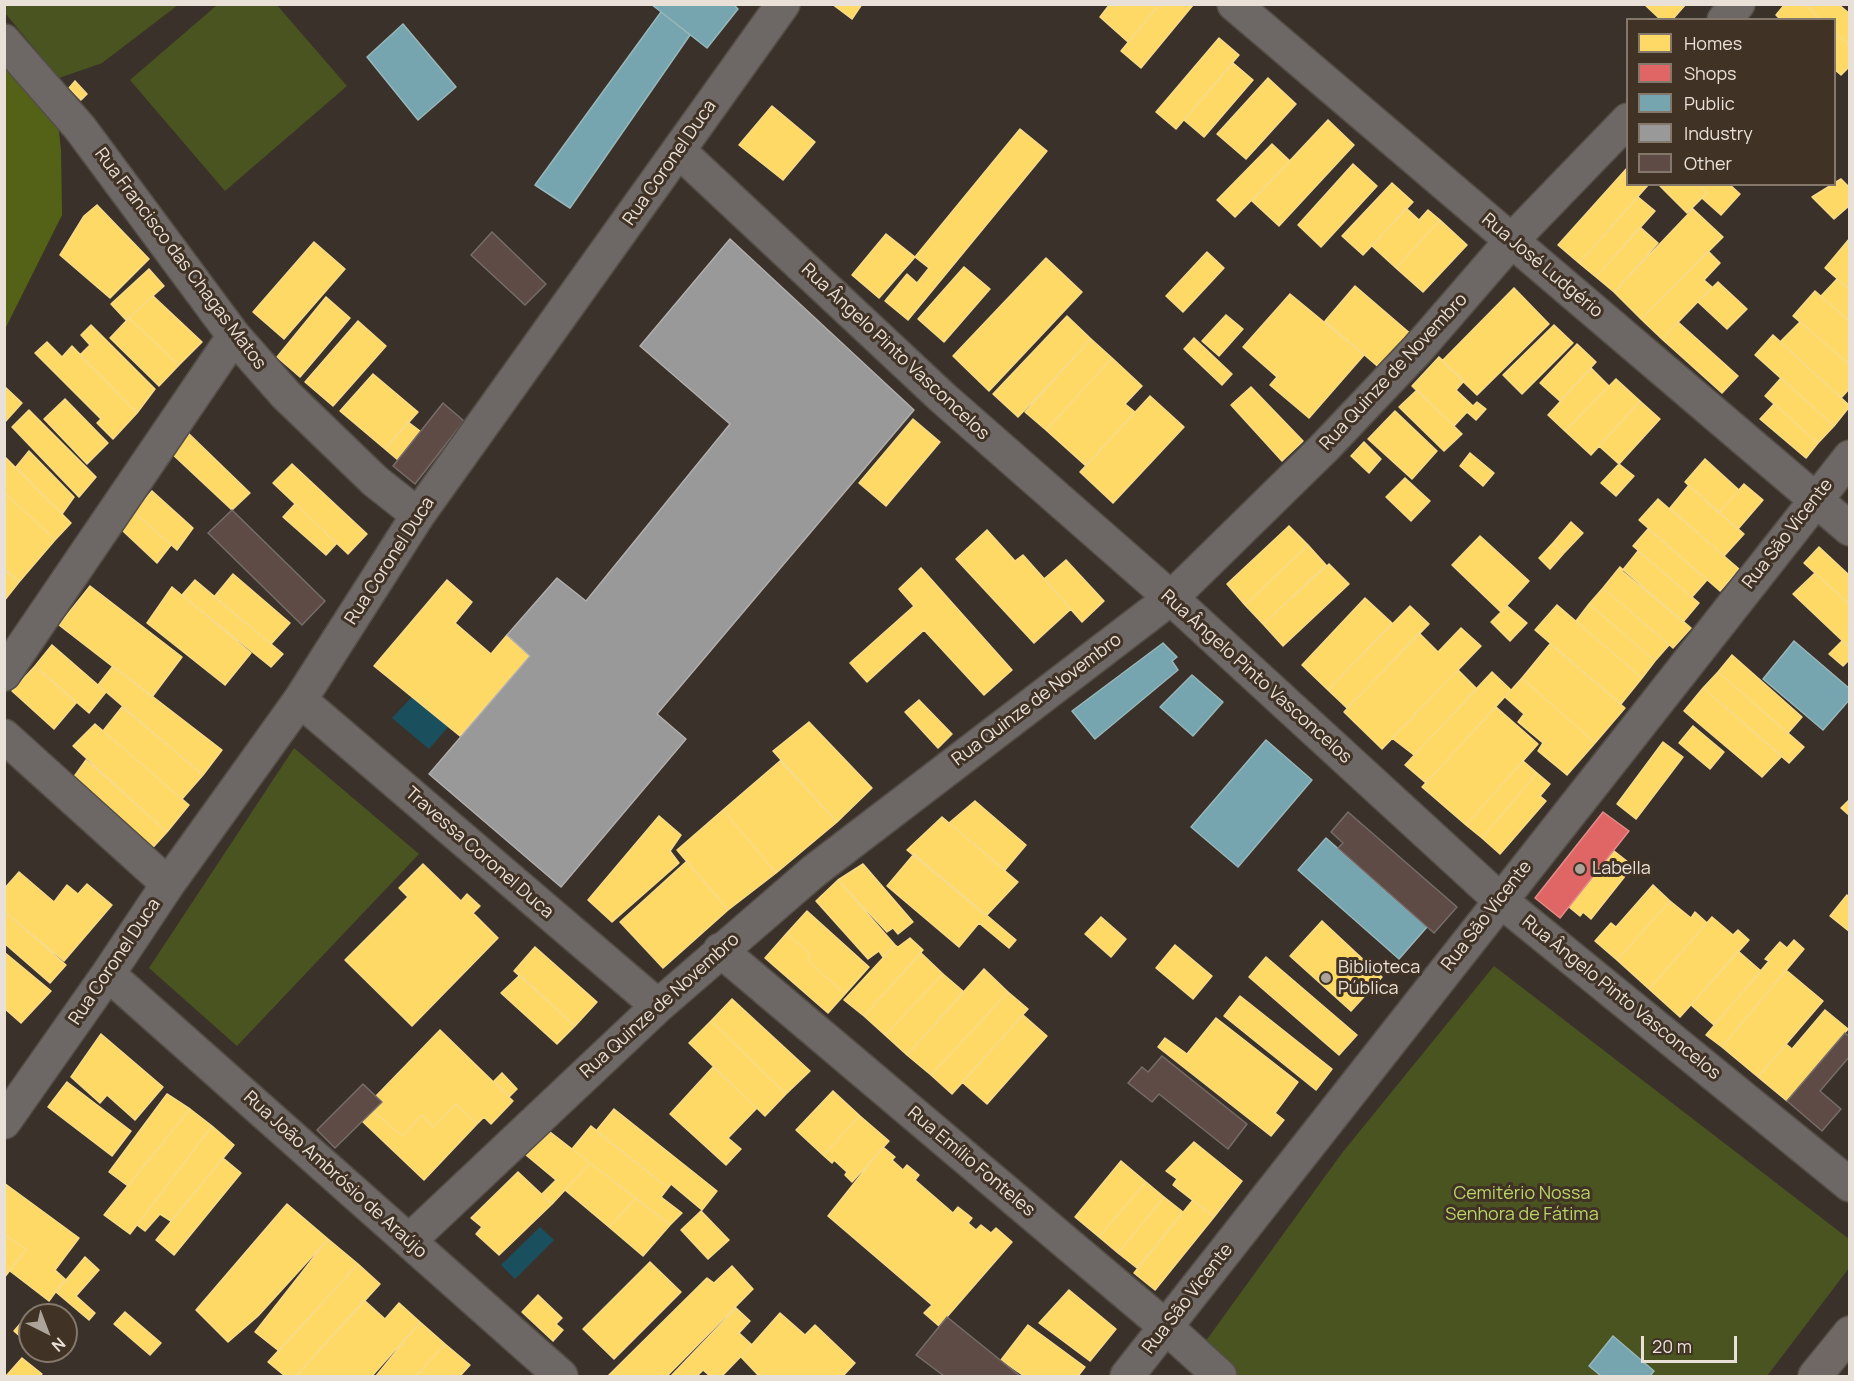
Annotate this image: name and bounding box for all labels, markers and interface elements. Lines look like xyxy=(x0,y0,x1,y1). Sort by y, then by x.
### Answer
legend xyxy=(1626,18,1836,186)
text: Homes xyxy=(1684,31,1742,55)
text: Shops xyxy=(1684,61,1736,85)
text: Public xyxy=(1684,91,1735,115)
street label: Rua Coronel Duca xyxy=(619,96,721,230)
text: Industry xyxy=(1684,121,1753,145)
street label: Rua Francisco das Chagas Matos xyxy=(90,144,270,374)
text: Other xyxy=(1684,151,1732,175)
street label: Rua José Ludgério xyxy=(1477,209,1607,323)
street label: Rua Ângelo Pinto Vasconcelos xyxy=(797,259,993,445)
street label: Rua Quinze de Novembro xyxy=(1316,289,1472,455)
street label: Rua São Vicente xyxy=(1738,475,1838,593)
street label: Rua Coronel Duca xyxy=(341,493,439,629)
street label: Rua Ângelo Pinto Vasconcelos xyxy=(1156,586,1356,768)
street label: Rua Quinze de Novembro xyxy=(948,629,1126,771)
street label: Travessa Coronel Duca xyxy=(400,783,558,923)
street label: Rua São Vicente xyxy=(1437,857,1537,975)
place label: Labella xyxy=(1592,858,1651,880)
marker: Labella xyxy=(1573,862,1587,876)
street label: Rua Coronel Duca xyxy=(65,895,165,1029)
street label: Rua Ângelo Pinto Vasconcelos xyxy=(1517,911,1725,1085)
street label: Rua Quinze de Novembro xyxy=(576,929,744,1083)
place label: Biblioteca Pública xyxy=(1338,957,1420,1000)
marker: Biblioteca Pública xyxy=(1319,971,1333,985)
street label: Rua João Ambrósio de Araújo xyxy=(239,1087,431,1263)
street label: Rua Emílio Fonteles xyxy=(903,1102,1039,1222)
park label: Cemitério Nossa Senhora de Fátima xyxy=(1445,1183,1599,1226)
street label: Rua São Vicente xyxy=(1138,1240,1238,1358)
north arrow xyxy=(18,1303,78,1363)
scale bar xyxy=(1644,1324,1740,1362)
text: N xyxy=(47,1333,70,1357)
text: 20 m xyxy=(1652,1334,1692,1358)

